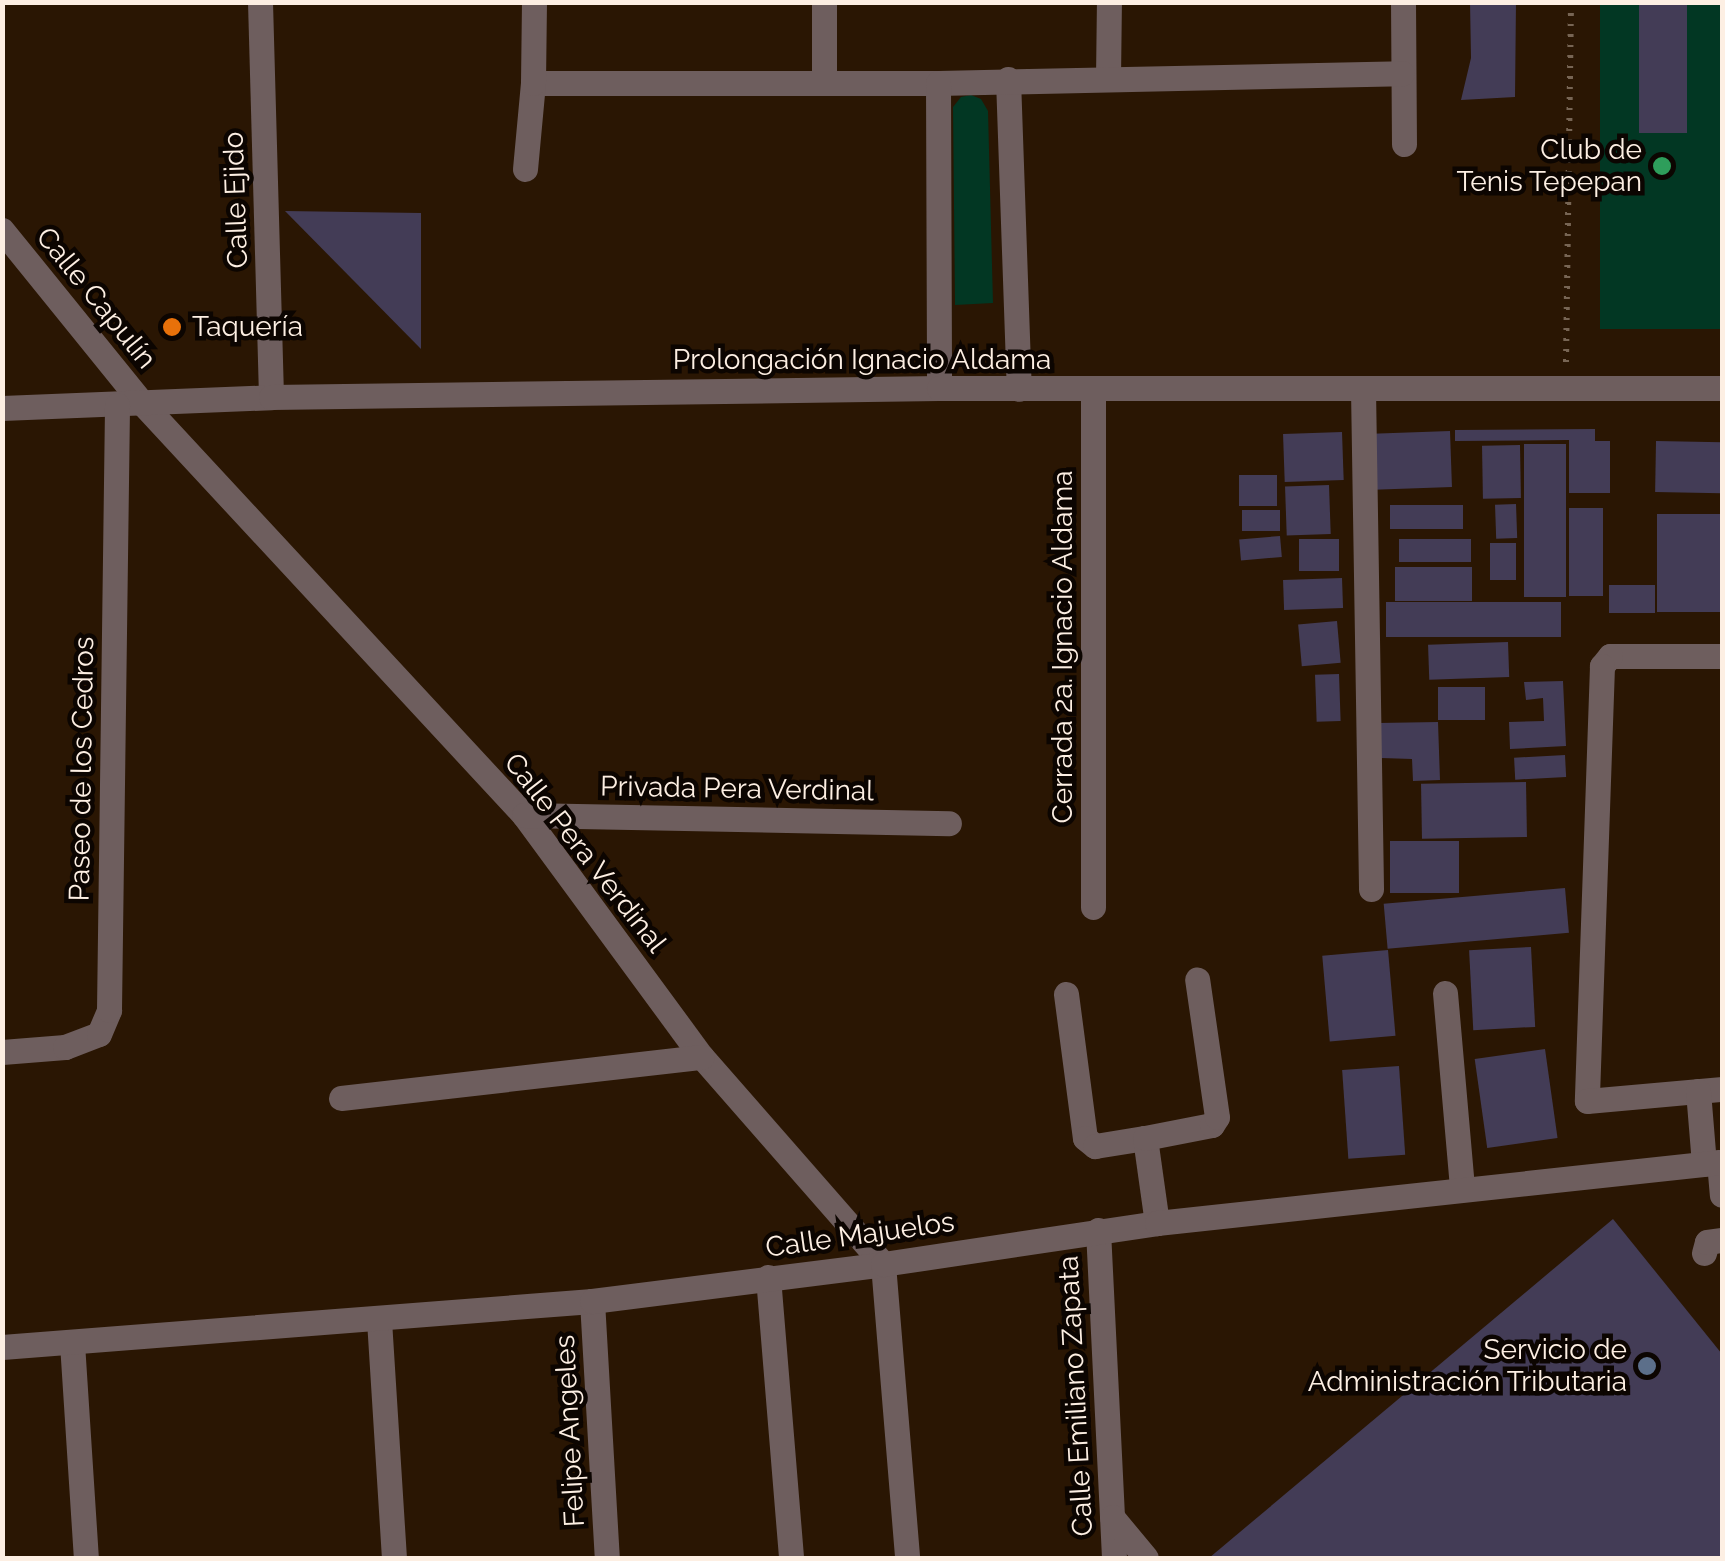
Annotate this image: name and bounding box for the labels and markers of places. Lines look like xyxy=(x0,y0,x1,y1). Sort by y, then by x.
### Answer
place label: Club de Tenis Tepepan xyxy=(1456,133,1642,199)
marker: Club de Tenis Tepepan xyxy=(1651,155,1673,177)
place label: Taquería xyxy=(192,310,303,344)
marker: Taquería xyxy=(161,316,183,338)
place label: Servicio de Administración Tributaria xyxy=(1307,1333,1627,1399)
marker: Servicio de Administración Tributaria xyxy=(1636,1355,1658,1377)

